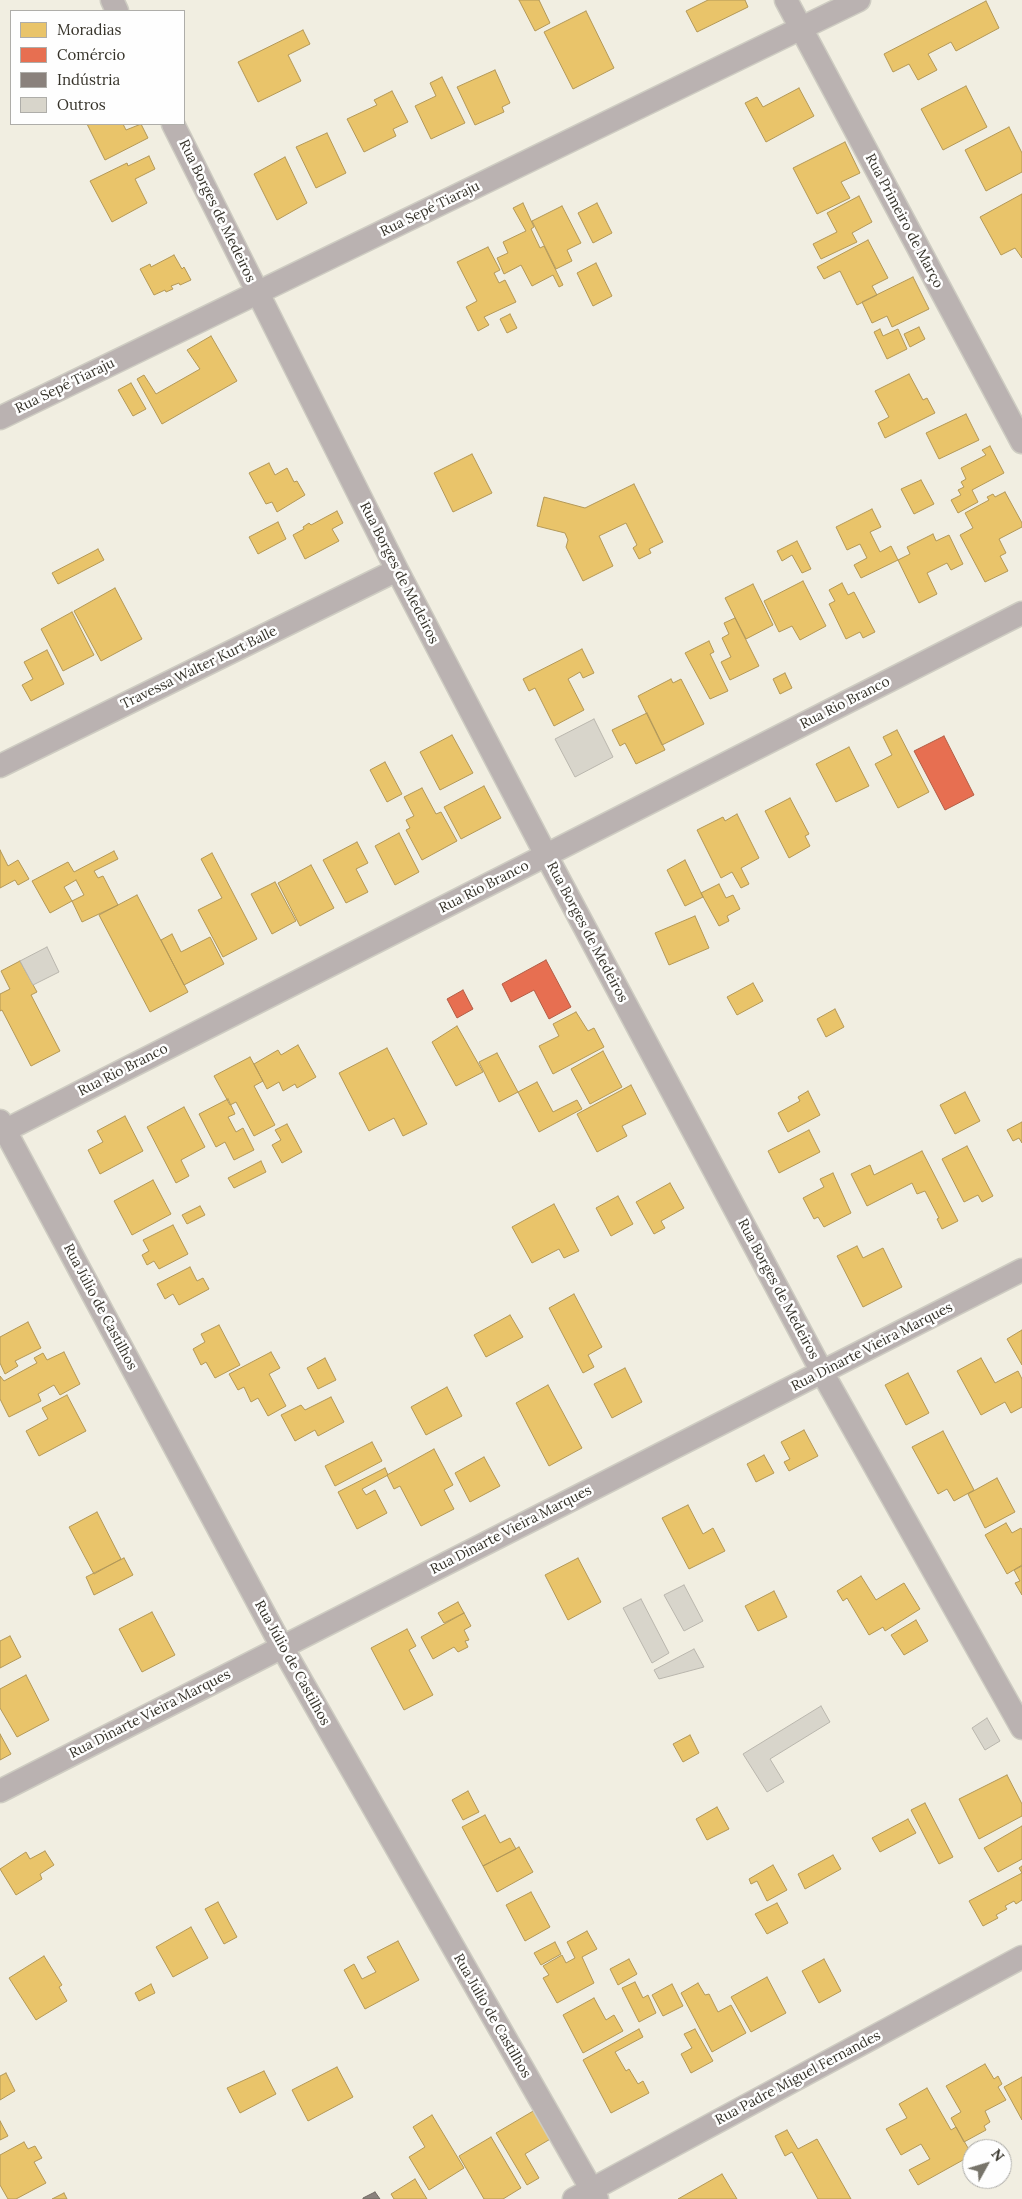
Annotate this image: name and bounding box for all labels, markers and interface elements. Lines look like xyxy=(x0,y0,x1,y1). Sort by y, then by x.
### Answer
legend xyxy=(10,10,185,125)
text: Moradias xyxy=(57,20,121,39)
text: Comércio xyxy=(57,45,125,64)
text: Indústria xyxy=(57,70,120,89)
text: Outros xyxy=(57,95,106,114)
street label: Rua Borges de Medeiros xyxy=(175,137,259,285)
street label: Rua Primeiro de Março xyxy=(861,151,947,291)
street label: Rua Sepé Tiaraju xyxy=(378,178,482,240)
street label: Rua Sepé Tiaraju xyxy=(13,355,117,417)
street label: Rua Borges de Medeiros xyxy=(356,499,442,647)
street label: Travessa Walter Kurt Balle xyxy=(118,623,280,713)
street label: Rua Rio Branco xyxy=(797,673,893,733)
street label: Rua Rio Branco xyxy=(436,857,532,917)
street label: Rua Borges de Medeiros xyxy=(543,859,631,1005)
street label: Rua Rio Branco xyxy=(75,1040,171,1100)
street label: Rua Borges de Medeiros xyxy=(734,1216,822,1362)
street label: Rua Júlio de Castilhos xyxy=(60,1241,140,1373)
street label: Rua Dinarte Vieira Marques xyxy=(789,1299,955,1395)
street label: Rua Dinarte Vieira Marques xyxy=(428,1482,594,1578)
street label: Rua Júlio de Castilhos xyxy=(251,1597,333,1729)
street label: Rua Dinarte Vieira Marques xyxy=(67,1666,233,1762)
street label: Rua Júlio de Castilhos xyxy=(450,1951,534,2081)
street label: Rua Padre Miguel Fernandes xyxy=(712,2027,884,2129)
north arrow xyxy=(962,2139,1012,2189)
text: N xyxy=(987,2145,1008,2165)

